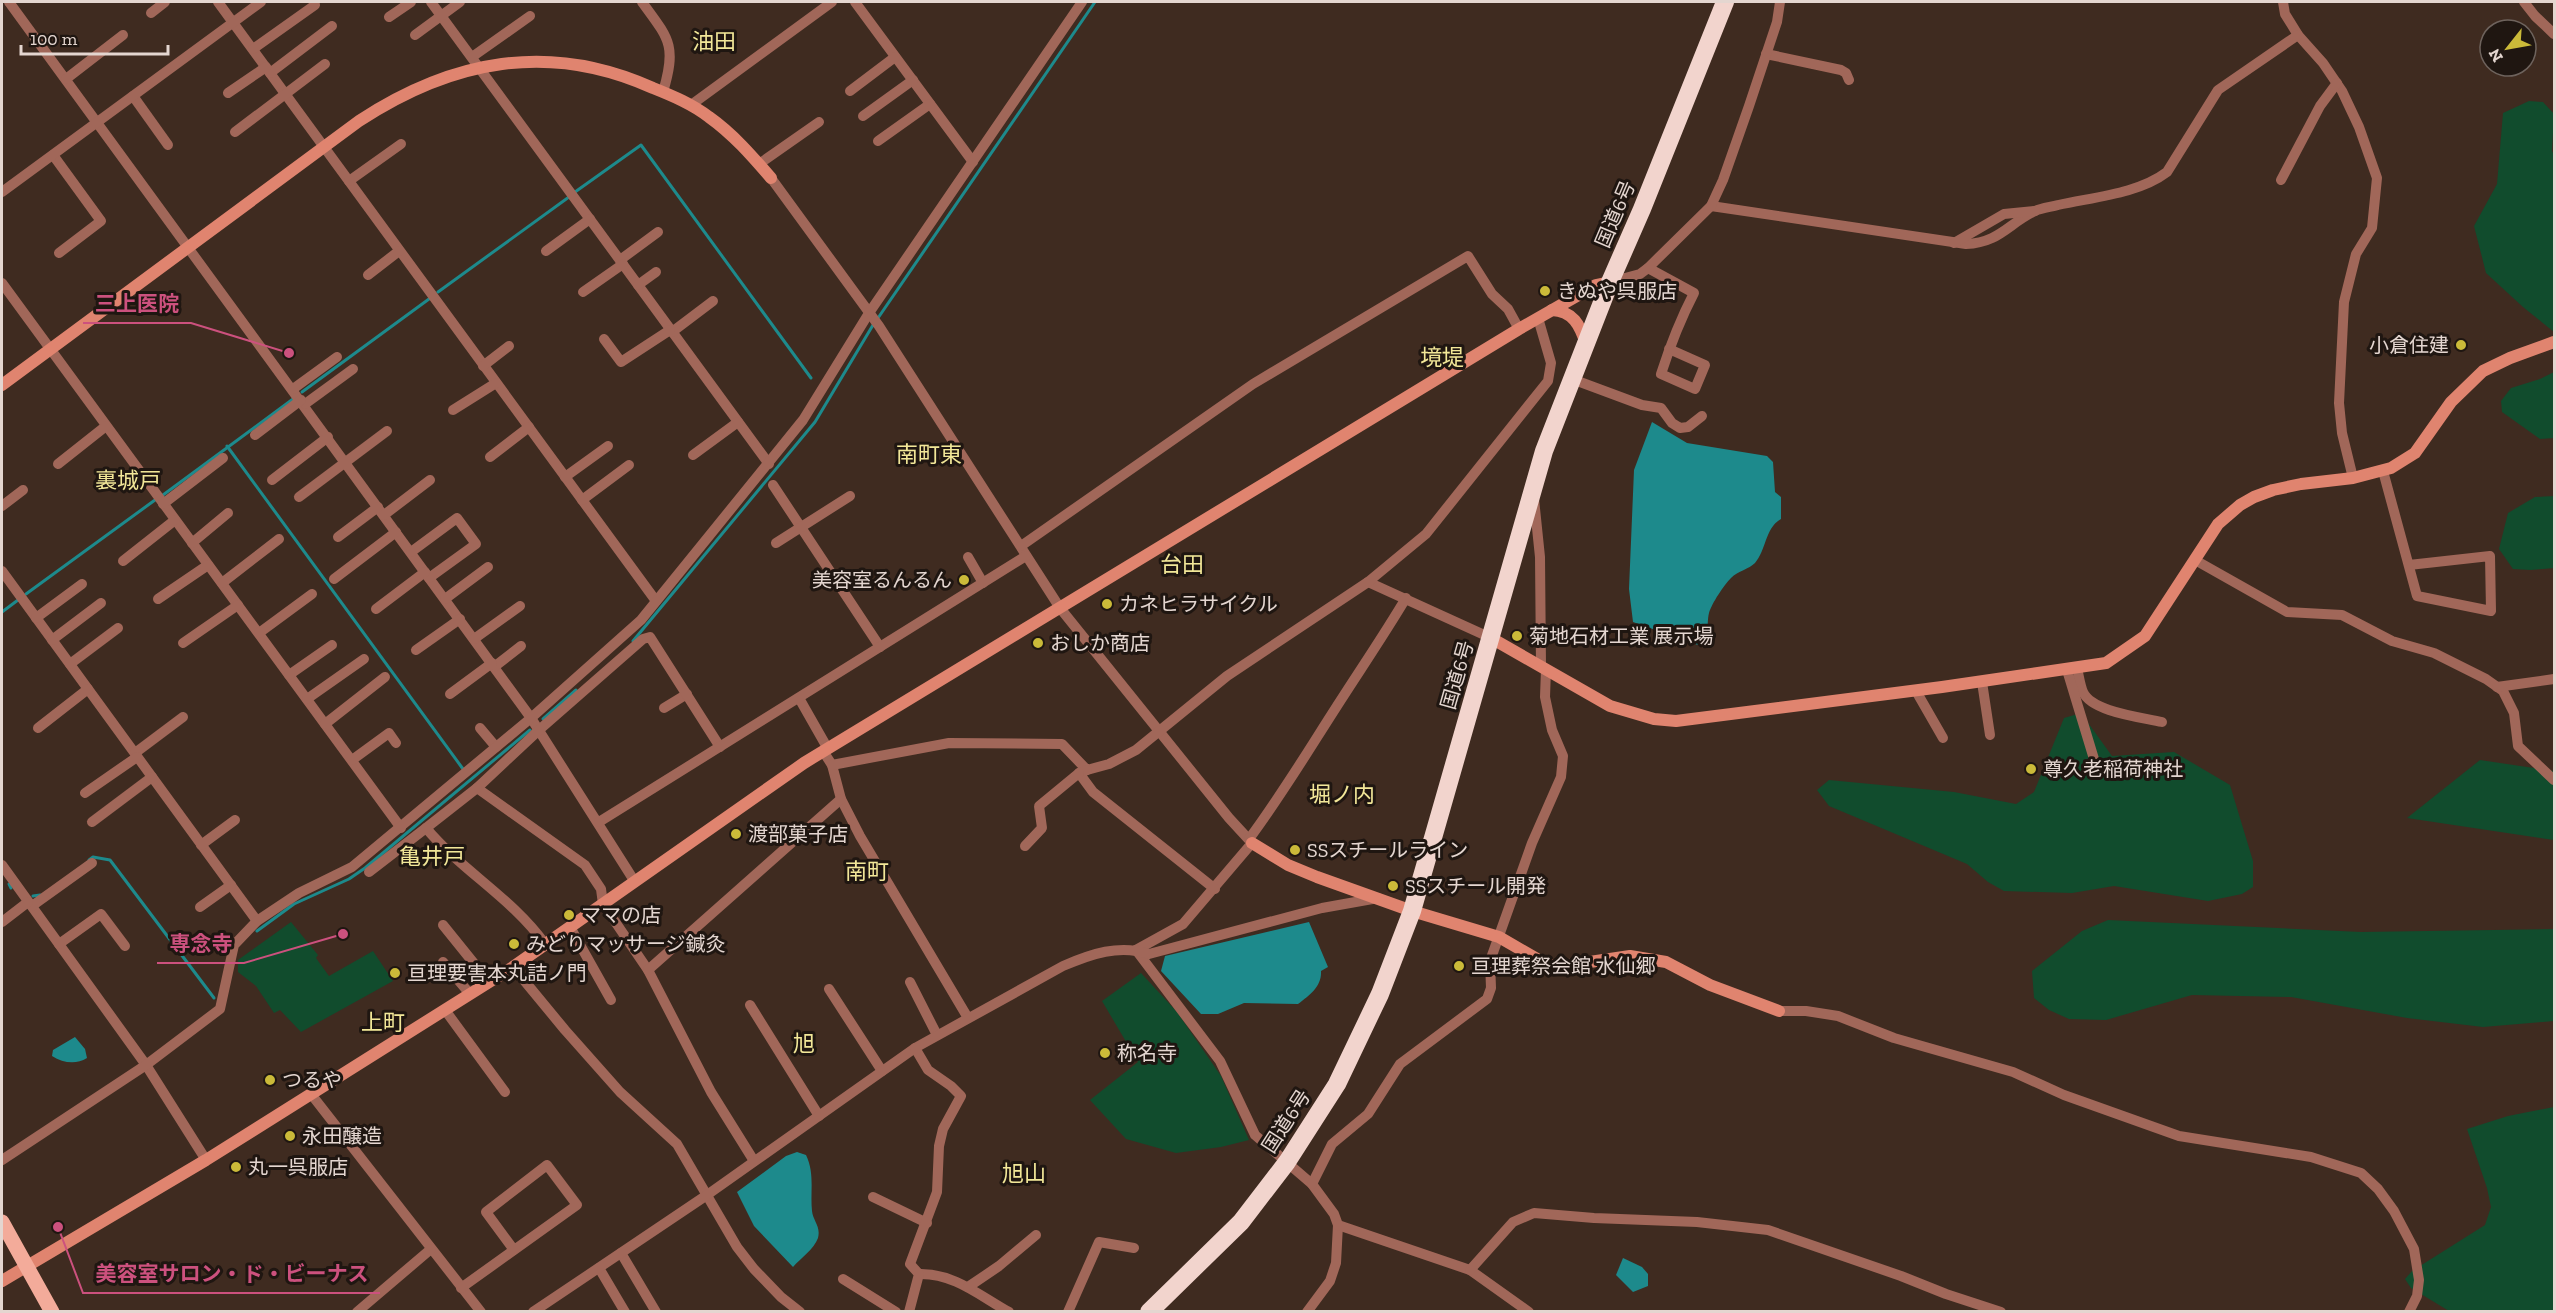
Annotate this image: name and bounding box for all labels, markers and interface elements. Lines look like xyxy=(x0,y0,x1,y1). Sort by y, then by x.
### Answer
scale bar xyxy=(21,18,168,56)
north arrow xyxy=(2478,18,2538,78)
text: 100 m xyxy=(30,28,78,50)
district label: 油田 xyxy=(692,28,736,55)
text: N xyxy=(2484,45,2507,66)
street label: 国道6号 xyxy=(1590,177,1640,251)
place label: きぬや呉服店 xyxy=(1557,279,1677,303)
callout: 三上医院 xyxy=(83,284,191,323)
marker: きぬや呉服店 xyxy=(1538,284,1552,298)
text: 三上医院 xyxy=(95,291,179,316)
place label: 小倉住建 xyxy=(2369,333,2449,357)
marker: 小倉住建 xyxy=(2454,338,2468,352)
district label: 境堤 xyxy=(1420,344,1464,371)
district label: 南町東 xyxy=(896,441,962,468)
district label: 裏城戸 xyxy=(95,467,161,494)
district label: 台田 xyxy=(1160,551,1204,578)
place label: 美容室るんるん xyxy=(812,568,952,592)
marker: 美容室るんるん xyxy=(957,573,971,587)
place label: カネヒラサイクル xyxy=(1119,592,1278,616)
marker: カネヒラサイクル xyxy=(1100,597,1114,611)
place label: 菊地石材工業 展示場 xyxy=(1529,624,1714,648)
marker: 菊地石材工業 展示場 xyxy=(1510,629,1524,643)
place label: おしか商店 xyxy=(1050,631,1150,655)
marker: おしか商店 xyxy=(1031,636,1045,650)
street label: 国道6号 xyxy=(1436,638,1478,712)
place label: 尊久老稲荷神社 xyxy=(2043,757,2183,781)
marker: 尊久老稲荷神社 xyxy=(2024,762,2038,776)
district label: 堀ノ内 xyxy=(1309,781,1375,808)
place label: 渡部菓子店 xyxy=(748,822,848,846)
marker: 渡部菓子店 xyxy=(729,827,743,841)
place label: SSスチールライン xyxy=(1307,838,1468,862)
district label: 亀井戸 xyxy=(399,843,465,870)
marker: SSスチールライン xyxy=(1288,843,1302,857)
district label: 南町 xyxy=(845,858,889,885)
place label: SSスチール開発 xyxy=(1405,874,1546,898)
marker: SSスチール開発 xyxy=(1386,879,1400,893)
place label: ママの店 xyxy=(581,903,661,927)
marker: ママの店 xyxy=(562,908,576,922)
callout: 専念寺 xyxy=(157,924,244,963)
text: 専念寺 xyxy=(170,931,233,956)
place label: みどりマッサージ鍼灸 xyxy=(526,932,726,956)
marker: みどりマッサージ鍼灸 xyxy=(507,937,521,951)
place label: 亘理葬祭会館 水仙郷 xyxy=(1471,954,1656,978)
marker: 亘理葬祭会館 水仙郷 xyxy=(1452,959,1466,973)
place label: 亘理要害本丸詰ノ門 xyxy=(407,961,587,985)
marker: 亘理要害本丸詰ノ門 xyxy=(388,966,402,980)
district label: 上町 xyxy=(361,1009,405,1036)
district label: 旭 xyxy=(793,1030,815,1057)
place label: 称名寺 xyxy=(1117,1041,1177,1065)
marker: 称名寺 xyxy=(1098,1046,1112,1060)
place label: つるや xyxy=(282,1068,342,1092)
marker: つるや xyxy=(263,1073,277,1087)
street label: 国道6号 xyxy=(1257,1085,1315,1157)
place label: 永田醸造 xyxy=(302,1124,382,1148)
marker: 永田醸造 xyxy=(283,1129,297,1143)
place label: 丸一呉服店 xyxy=(248,1155,348,1179)
marker: 丸一呉服店 xyxy=(229,1160,243,1174)
district label: 旭山 xyxy=(1002,1160,1046,1187)
callout: 美容室サロン・ド・ビーナス xyxy=(83,1254,380,1293)
text: 美容室サロン・ド・ビーナス xyxy=(96,1261,369,1286)

